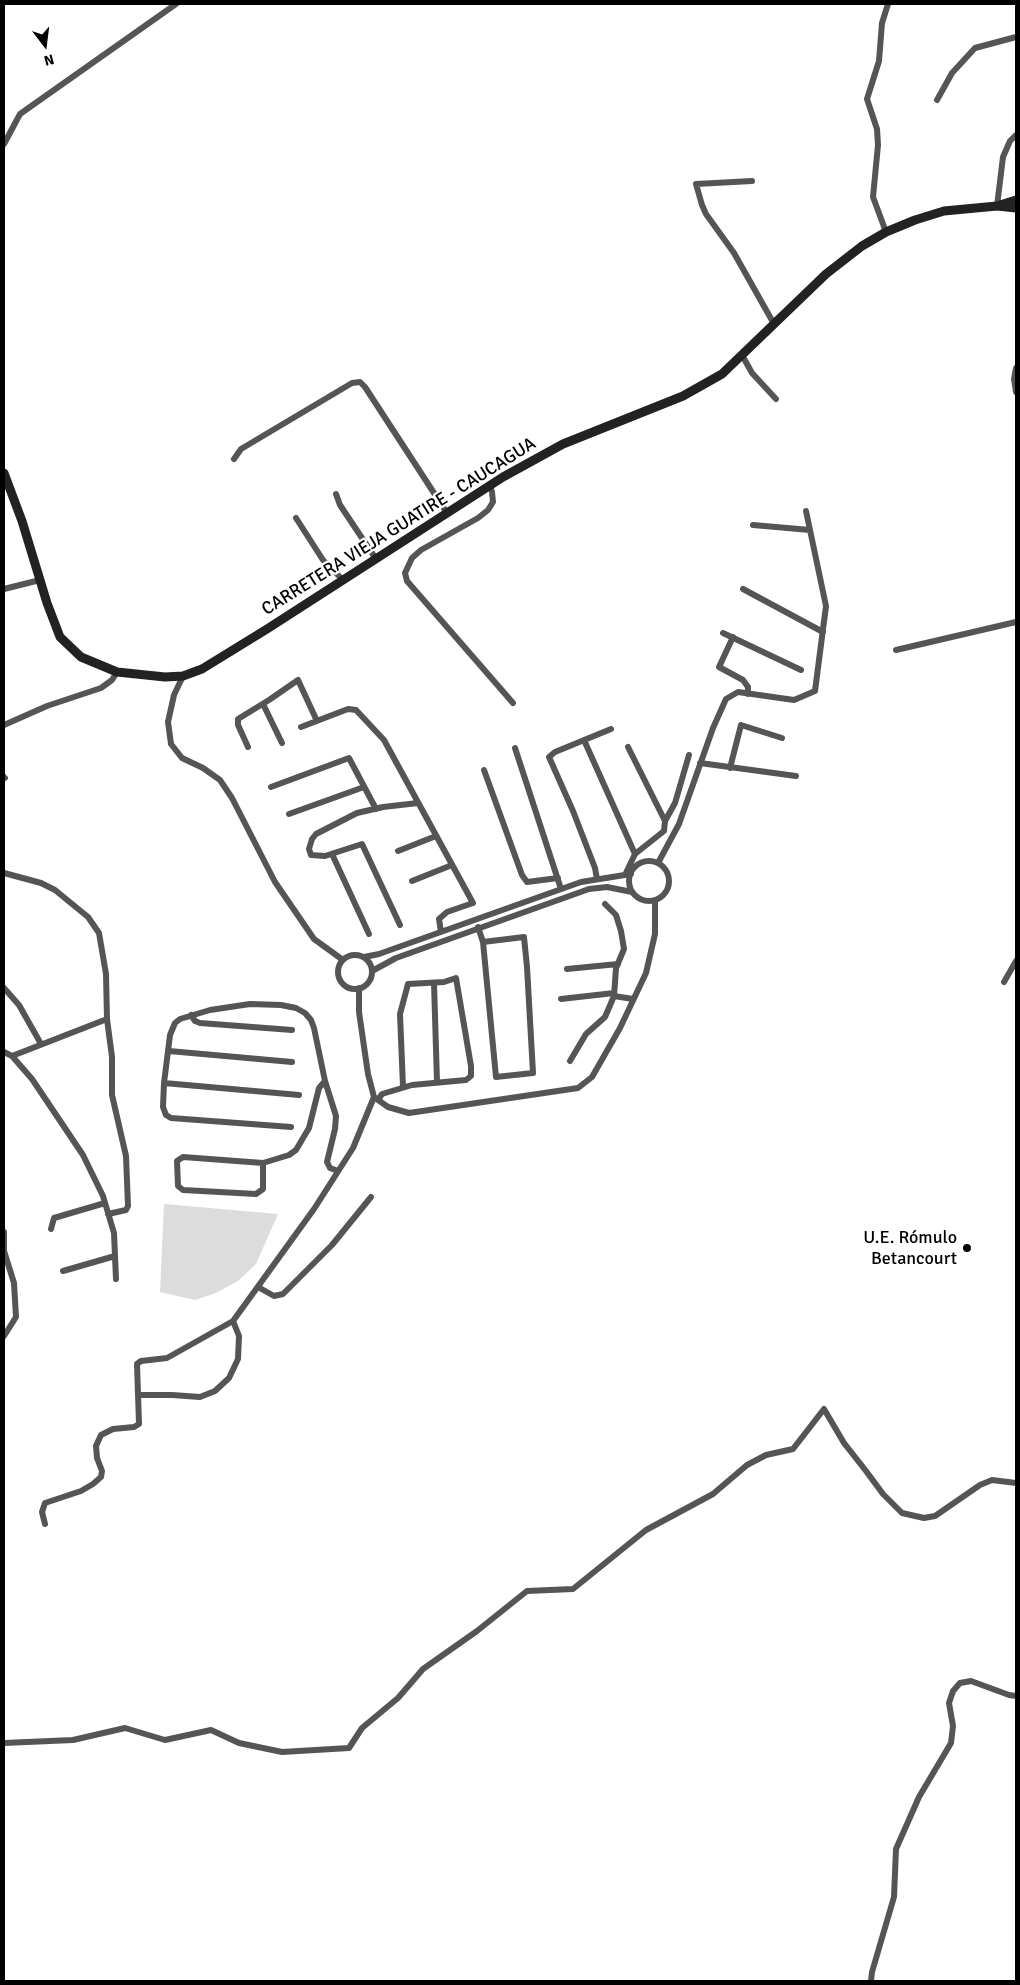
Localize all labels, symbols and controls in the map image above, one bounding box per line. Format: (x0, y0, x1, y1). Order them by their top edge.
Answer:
north arrow (20, 20, 70, 70)
text: N (42, 50, 56, 69)
street label: CARRETERA VIEJA GUATIRE - CAUCAGUA (258, 433, 540, 621)
place label: U.E. Rómulo Betancourt (863, 1227, 957, 1270)
marker: U.E. Rómulo Betancourt (961, 1242, 973, 1254)

